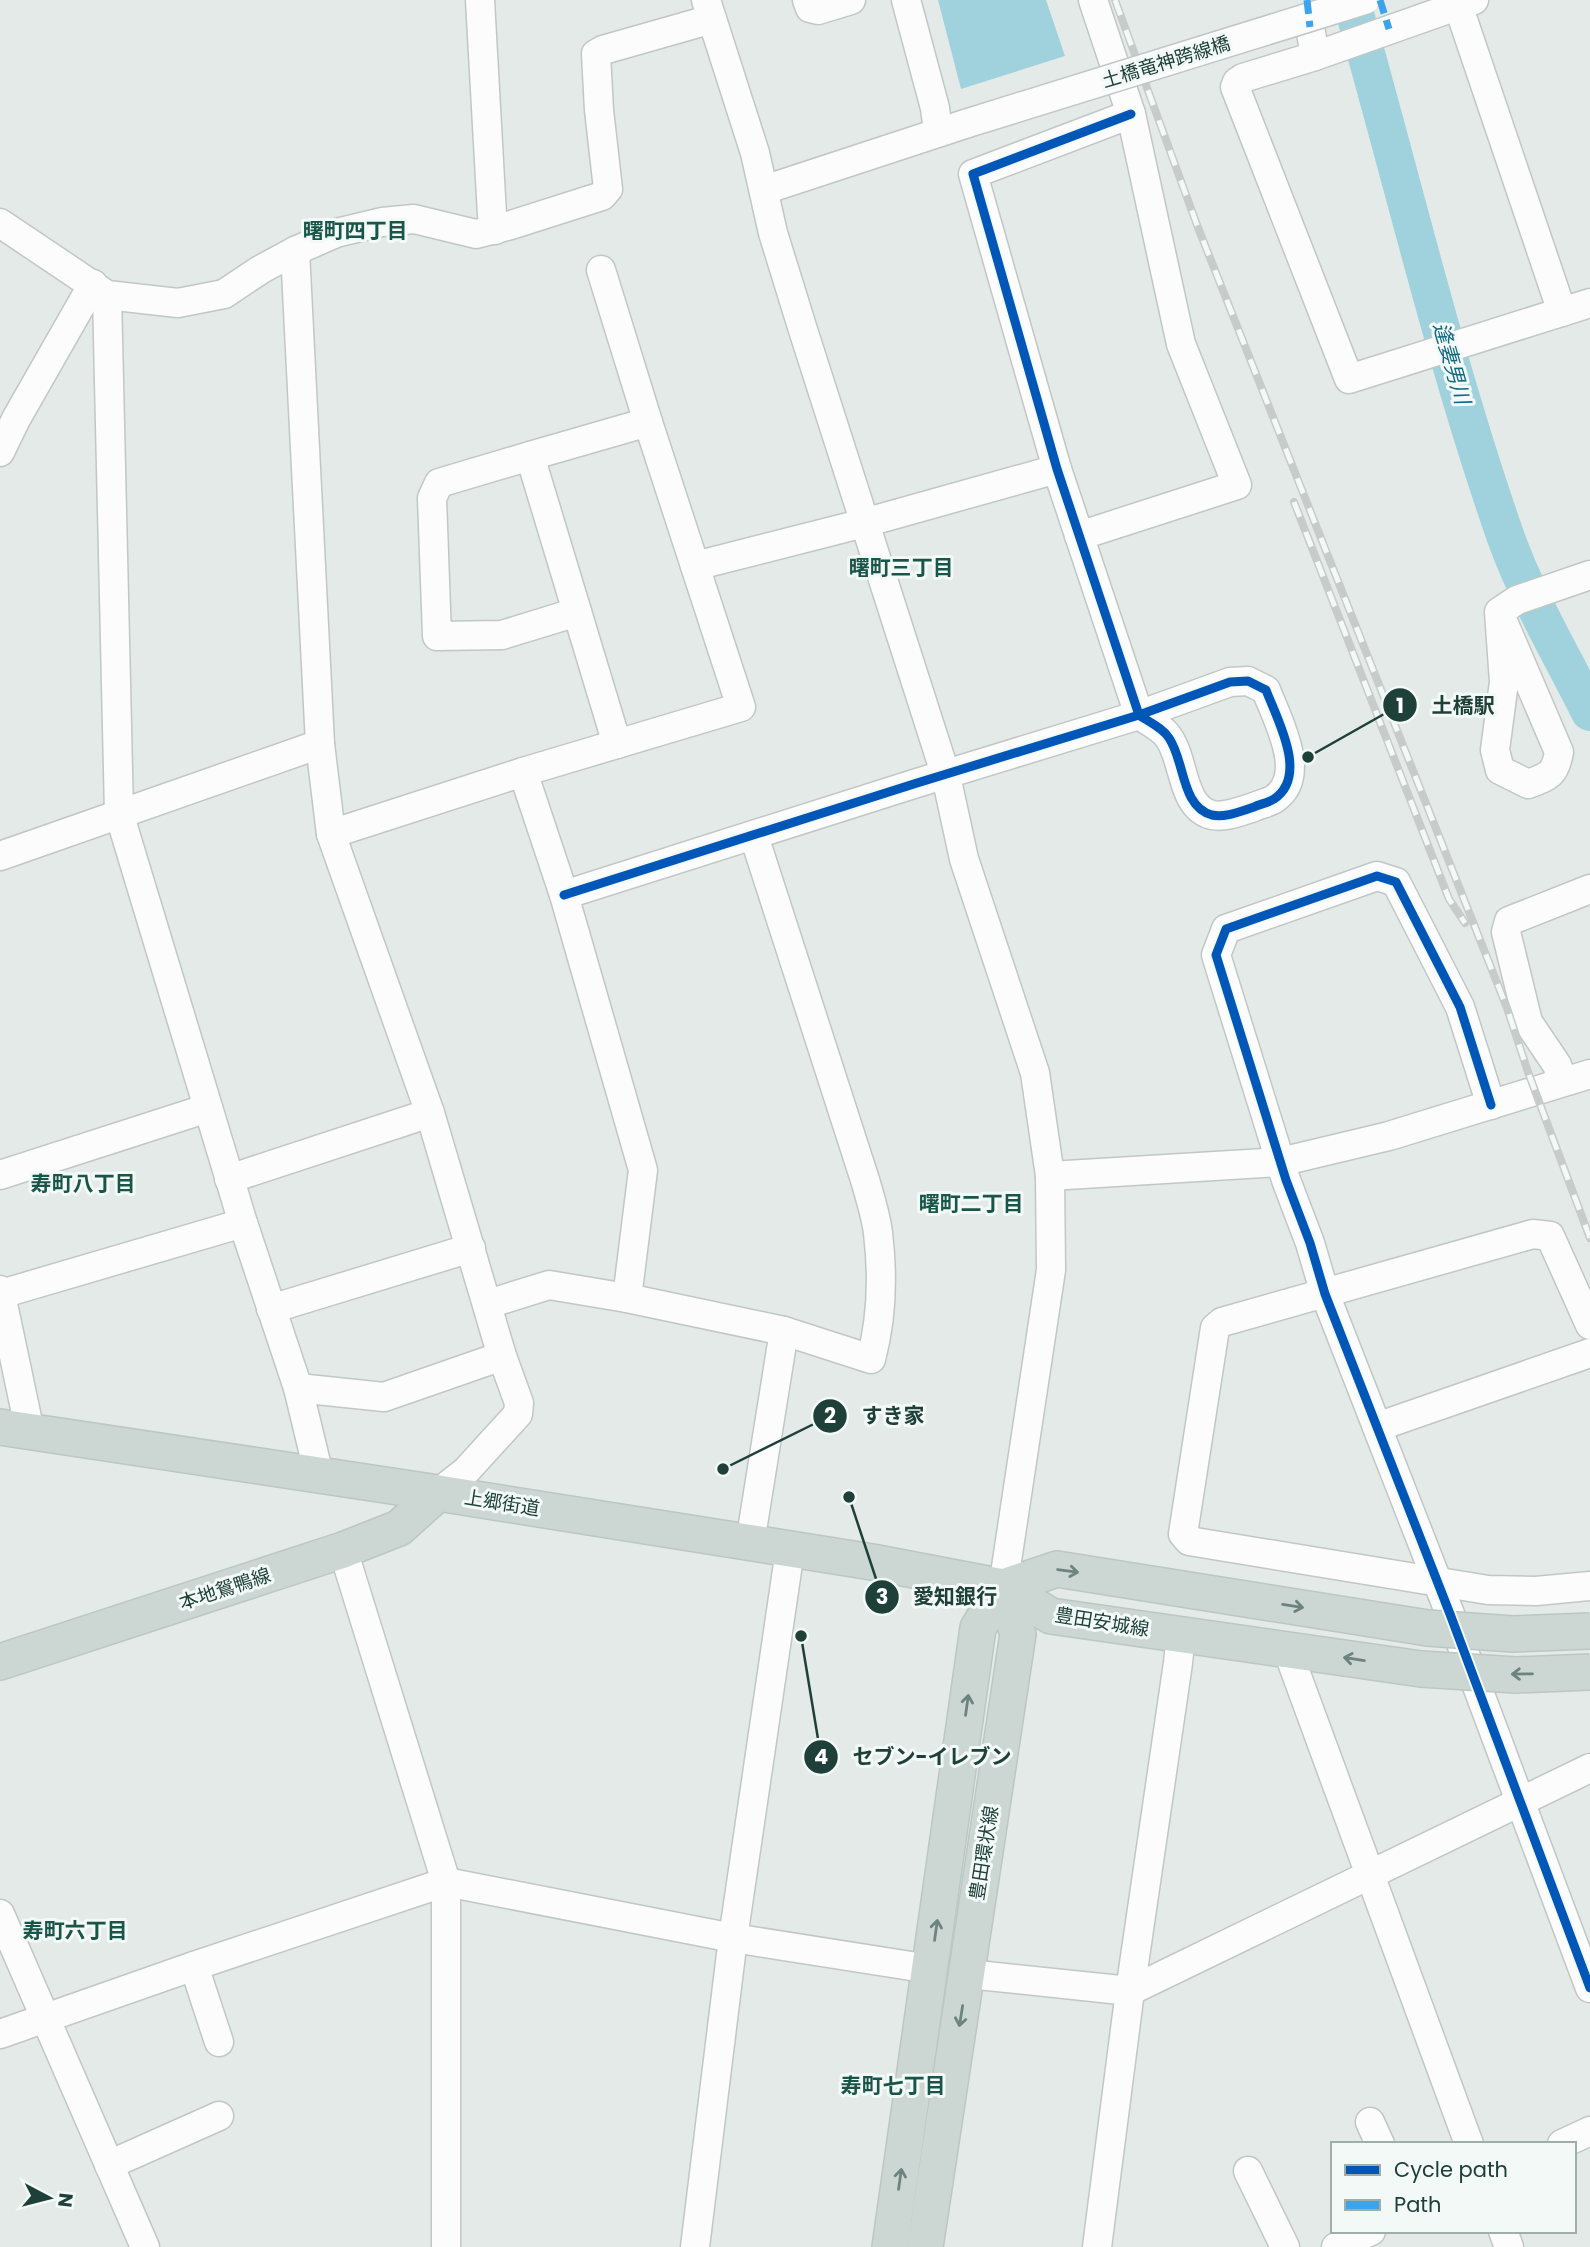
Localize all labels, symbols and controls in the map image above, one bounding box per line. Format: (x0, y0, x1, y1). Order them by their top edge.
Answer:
street label: 土橋竜神跨線橋 (1098, 30, 1234, 94)
district label: 曙町四丁目 (303, 216, 408, 245)
water label: 逢妻男川 (1426, 319, 1478, 409)
district label: 曙町三丁目 (849, 553, 954, 582)
callout: 土橋駅 (1382, 684, 1508, 726)
text: 1 (1396, 691, 1404, 720)
text: 土橋駅 (1432, 691, 1495, 720)
district label: 寿町八丁目 (31, 1169, 136, 1198)
district label: 曙町二丁目 (919, 1189, 1024, 1218)
callout: すき家 (812, 1395, 938, 1437)
text: 2 (824, 1401, 836, 1430)
text: すき家 (862, 1401, 925, 1430)
street label: 上郷街道 (462, 1484, 542, 1522)
street label: 本地鴛鴨線 (176, 1561, 274, 1617)
one-way arrow (1057, 1564, 1079, 1577)
callout: 愛知銀行 (864, 1576, 1011, 1618)
text: 3 (876, 1582, 888, 1611)
text: 愛知銀行 (913, 1582, 997, 1611)
one-way arrow (1281, 1600, 1304, 1613)
street label: 豊田安城線 (1053, 1601, 1151, 1643)
one-way arrow (1343, 1652, 1366, 1665)
one-way arrow (1511, 1667, 1534, 1681)
one-way arrow (961, 1694, 974, 1717)
callout: セブン-イレブン (803, 1736, 1025, 1778)
text: 4 (814, 1742, 828, 1771)
text: セブン-イレブン (852, 1742, 1012, 1771)
street label: 豊田環状線 (963, 1804, 1005, 1902)
district label: 寿町六丁目 (23, 1916, 128, 1945)
one-way arrow (930, 1919, 943, 1942)
one-way arrow (954, 2004, 967, 2027)
district label: 寿町七丁目 (841, 2071, 946, 2100)
legend (1331, 2142, 1576, 2233)
text: Cycle path (1394, 2155, 1508, 2184)
north arrow (14, 2163, 84, 2233)
one-way arrow (893, 2169, 906, 2191)
text: Path (1394, 2190, 1441, 2219)
text: N (51, 2191, 80, 2209)

